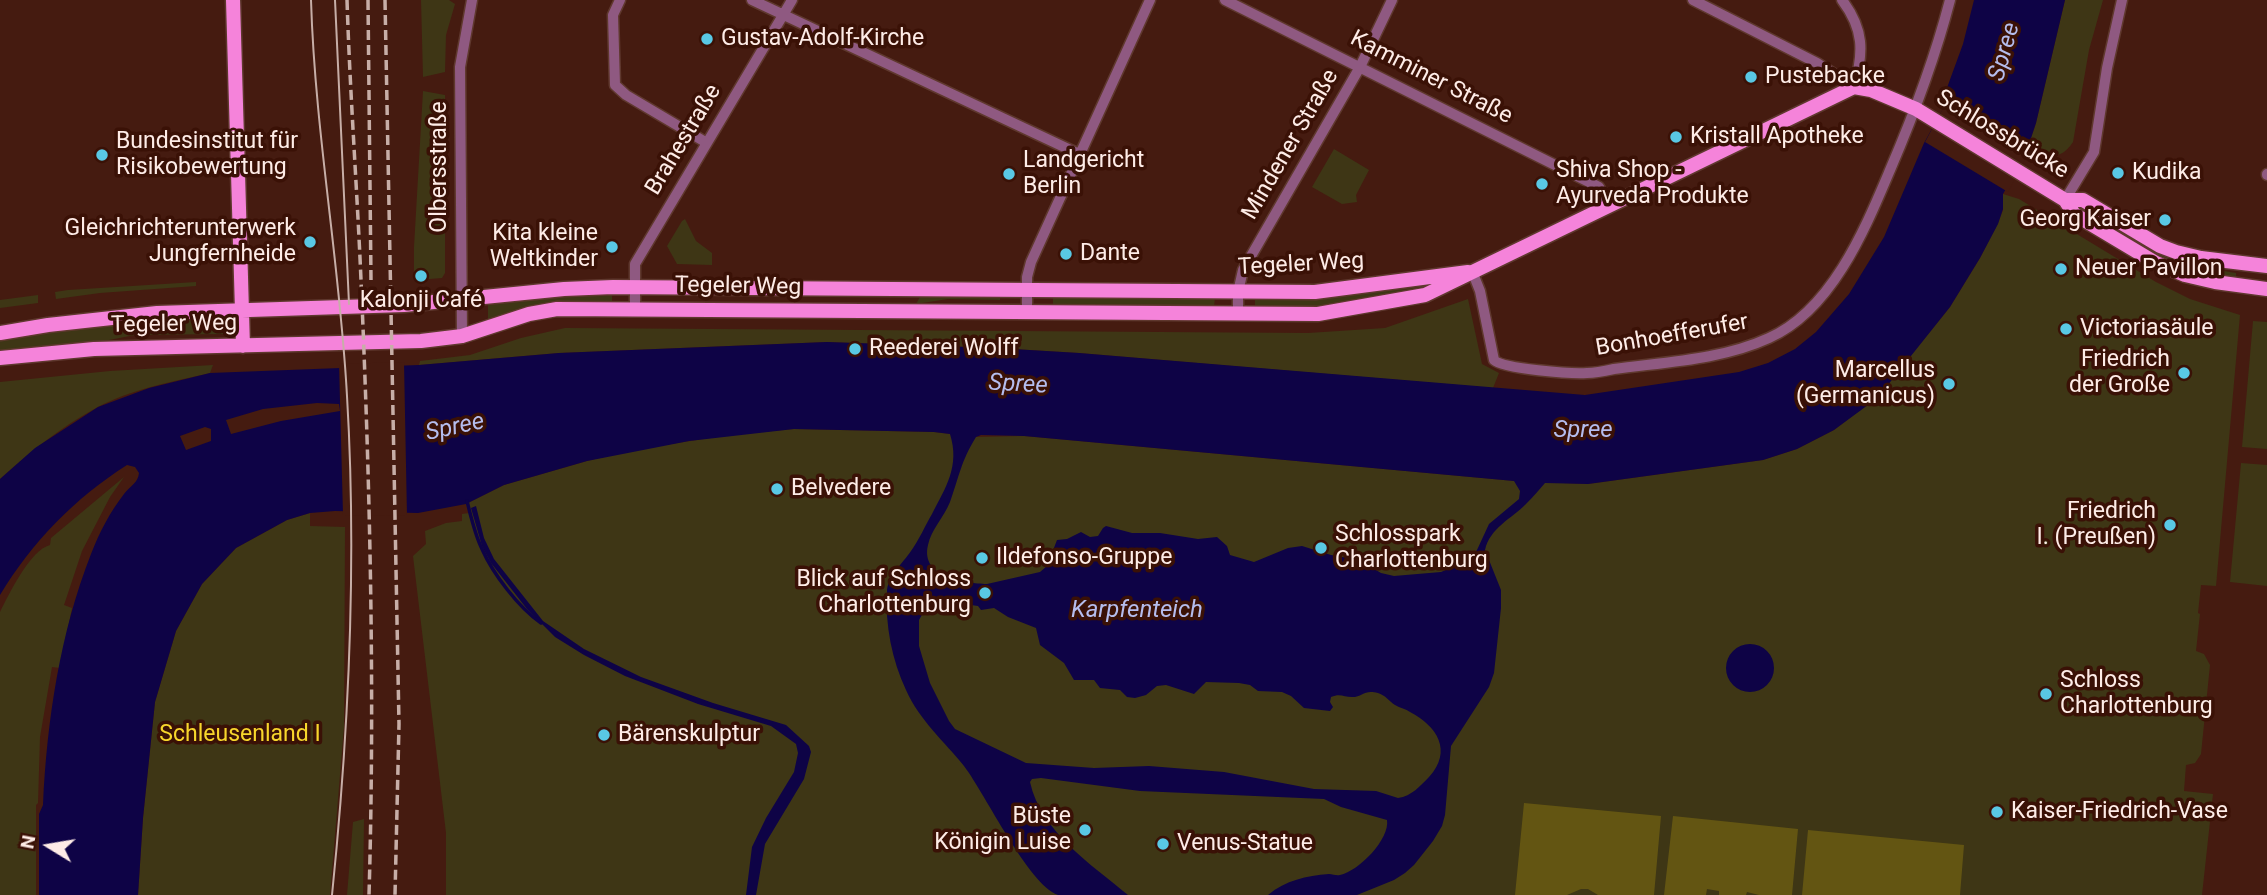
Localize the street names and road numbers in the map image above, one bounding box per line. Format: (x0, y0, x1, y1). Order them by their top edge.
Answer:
street label: Kamminer Straße (1345, 25, 1517, 131)
street label: Mindener Straße (1237, 65, 1345, 225)
street label: Brahestraße (640, 80, 728, 200)
street label: Schlossbrücke (1931, 85, 2073, 185)
street label: Olbersstraße (426, 101, 454, 233)
street label: Tegeler Weg (1237, 248, 1365, 282)
street label: Tegeler Weg (675, 272, 801, 302)
street label: Bonhoefferufer (1594, 309, 1750, 363)
street label: Tegeler Weg (111, 310, 237, 340)

